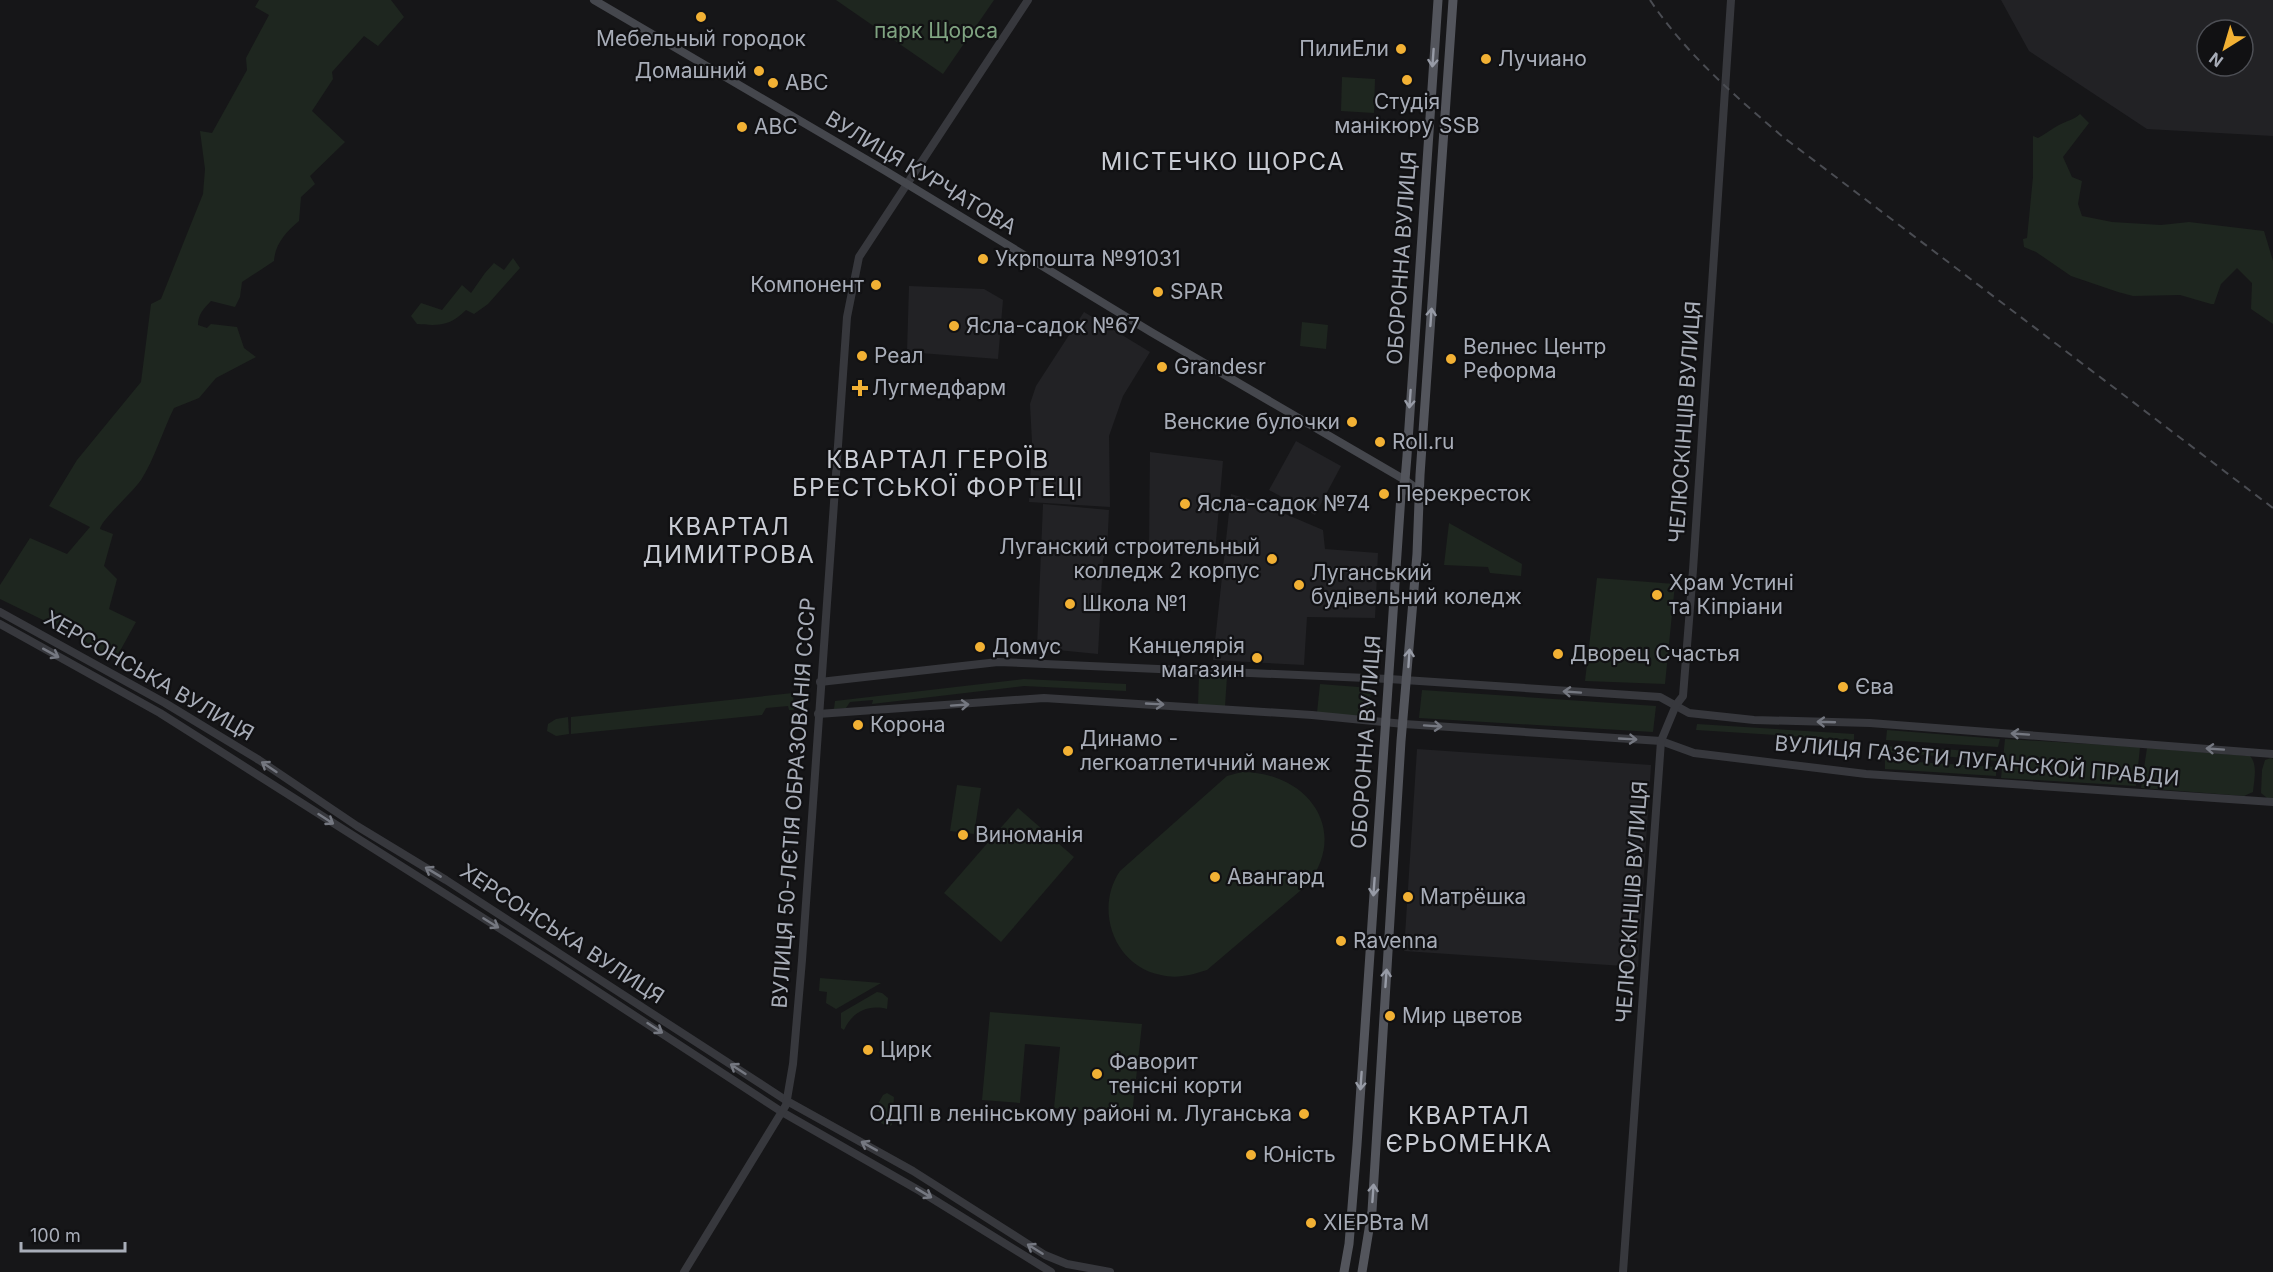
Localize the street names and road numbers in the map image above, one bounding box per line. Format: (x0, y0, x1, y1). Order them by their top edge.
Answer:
street label: ВУЛИЦЯ КУРЧАТОВА (821, 106, 1021, 240)
street label: ОБОРОННА ВУЛИЦЯ (1382, 150, 1421, 366)
street label: ЧЕЛЮСКІНЦІВ ВУЛИЦЯ (1664, 300, 1705, 544)
street label: ВУЛИЦЯ 50-ЛЄТІЯ ОБРАЗОВАНІЯ СССР (767, 597, 820, 1009)
street label: ХЕРСОНСЬКА ВУЛИЦЯ (40, 605, 259, 746)
street label: ОБОРОННА ВУЛИЦЯ (1346, 634, 1385, 850)
street label: ВУЛИЦЯ ГАЗЄТИ ЛУГАНСКОЙ ПРАВДИ (1774, 729, 2181, 791)
street label: ЧЕЛЮСКІНЦІВ ВУЛИЦЯ (1611, 780, 1652, 1024)
street label: ХЕРСОНСЬКА ВУЛИЦЯ (456, 858, 669, 1009)

